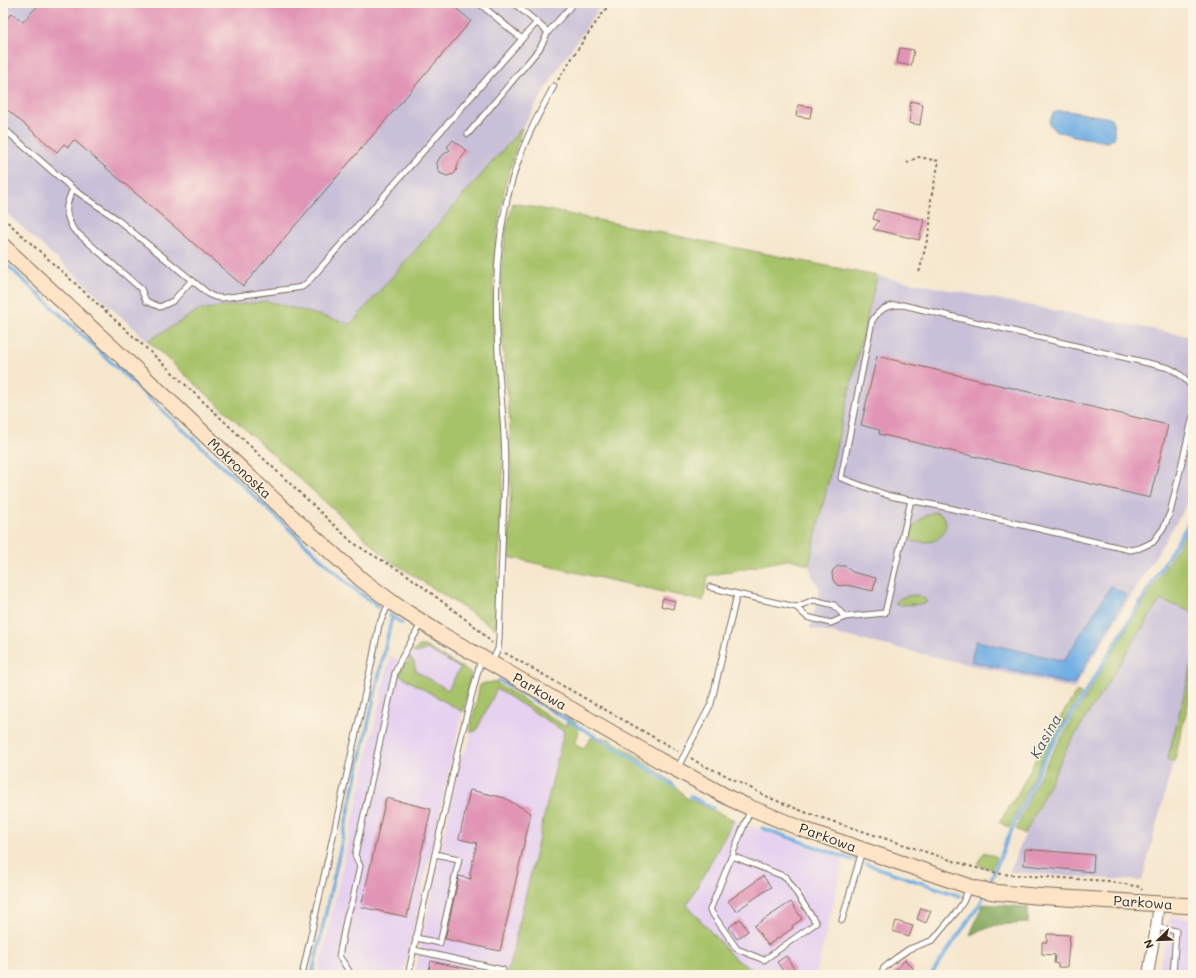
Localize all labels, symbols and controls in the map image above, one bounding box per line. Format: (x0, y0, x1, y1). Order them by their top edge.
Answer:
street label: Mokronoska (204, 433, 276, 503)
street label: Parkowa (509, 668, 571, 714)
water label: Kasina (1024, 710, 1066, 762)
street label: Parkowa (797, 818, 859, 856)
street label: Parkowa (1113, 890, 1173, 914)
north arrow (1138, 920, 1178, 960)
text: N (1140, 937, 1157, 951)

